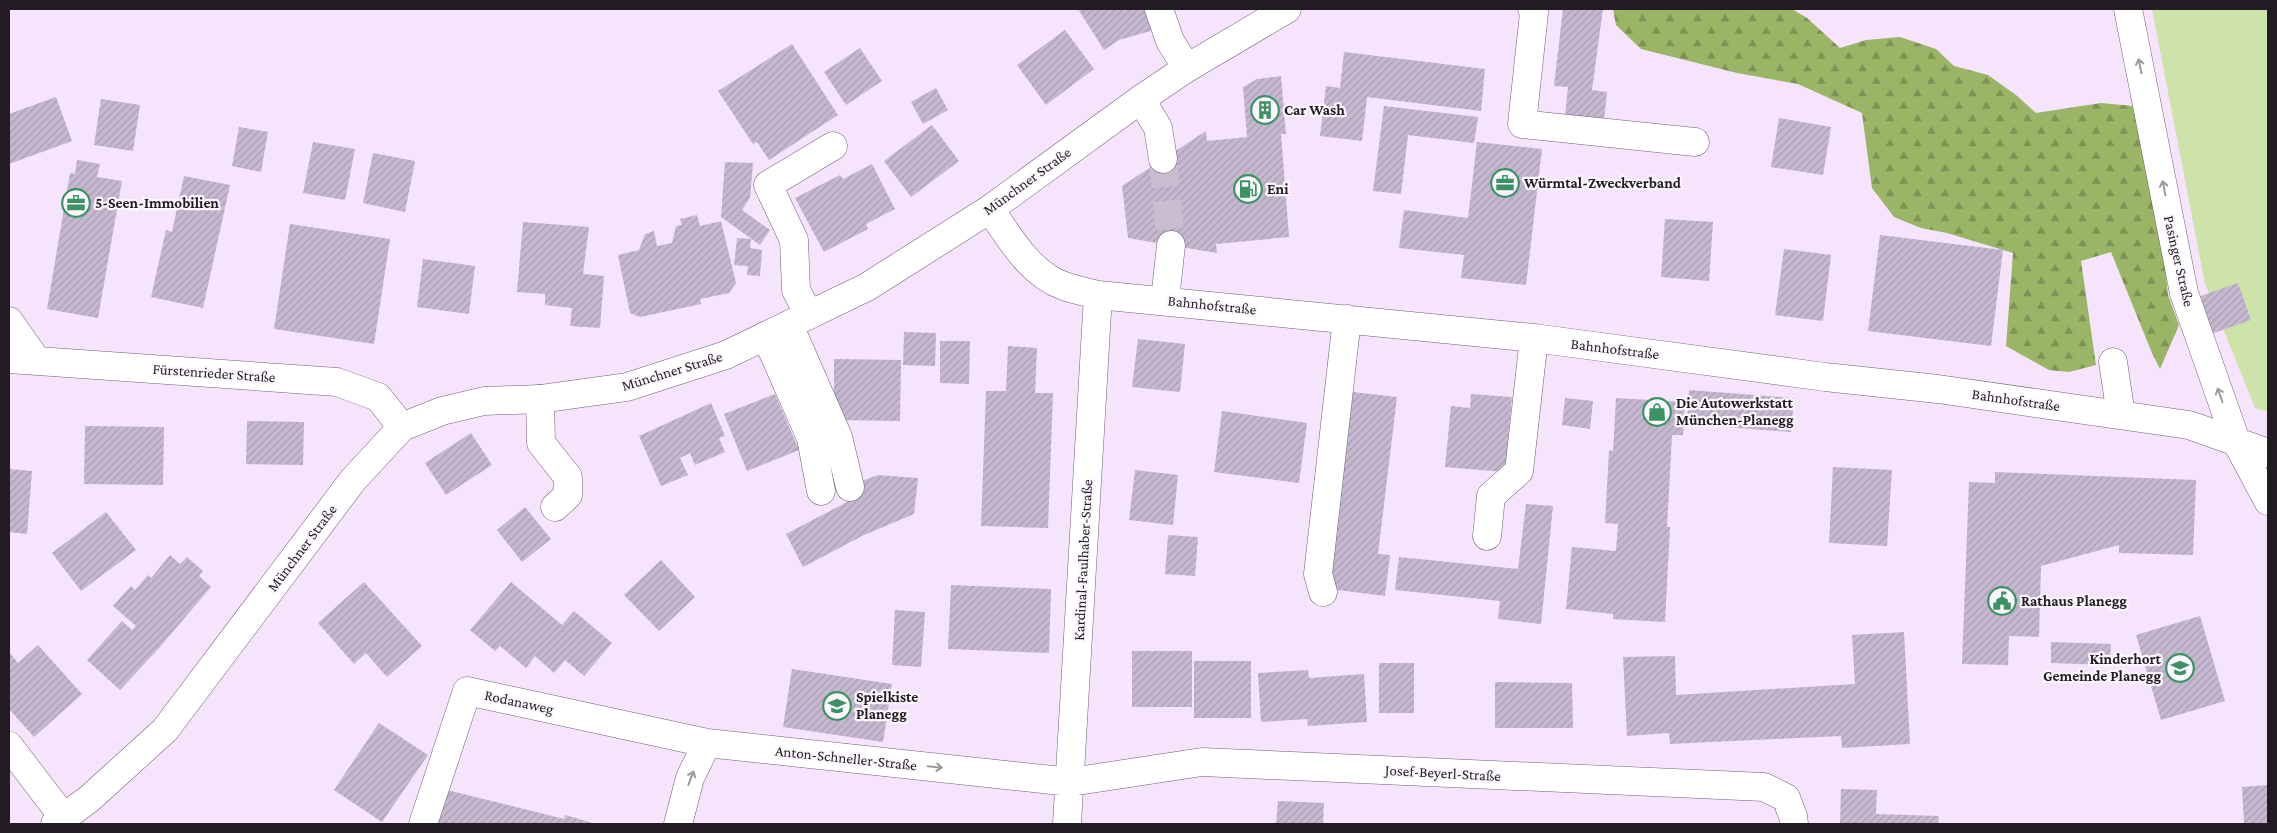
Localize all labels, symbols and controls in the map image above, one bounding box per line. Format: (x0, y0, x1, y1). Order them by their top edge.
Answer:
one-way arrow (2134, 58, 2144, 74)
building icon: Car Wash (1250, 95, 1280, 125)
place label: Car Wash (1284, 102, 1345, 118)
street label: Münchner Straße (980, 144, 1074, 218)
office icon: Würmtal-Zweckverband (1490, 168, 1520, 198)
fuel station icon: Eni (1233, 174, 1263, 204)
place label: Würmtal-Zweckverband (1523, 175, 1682, 191)
place label: Eni (1267, 181, 1289, 197)
one-way arrow (2158, 181, 2168, 197)
office icon: 5-Seen-Immobilien (61, 188, 91, 218)
place label: 5-Seen-Immobilien (95, 195, 219, 211)
street label: Pasinger Straße (2160, 214, 2197, 309)
street label: Bahnhofstraße (1167, 292, 1257, 318)
street label: Bahnhofstraße (1570, 336, 1660, 362)
street label: Münchner Straße (620, 348, 725, 394)
street label: Fürstenrieder Straße (152, 361, 276, 385)
street label: Bahnhofstraße (1971, 386, 2062, 414)
one-way arrow (2215, 388, 2224, 403)
place label: Die Autowerkstatt München-Planegg (1676, 395, 1794, 428)
shop icon: Die Autowerkstatt München-Planegg (1642, 397, 1672, 427)
street label: Kardinal-Faulhaber-Straße (1071, 479, 1095, 641)
street label: Münchner Straße (264, 501, 340, 594)
public building icon: Rathaus Planegg (1987, 586, 2017, 616)
place label: Rathaus Planegg (2021, 593, 2127, 609)
place label: Kinderhort Gemeinde Planegg (2043, 651, 2162, 684)
school or university icon: Kinderhort Gemeinde Planegg (2165, 653, 2195, 683)
street label: Rodanaweg (483, 687, 555, 718)
place label: Spielkiste Planegg (856, 689, 918, 722)
school or university icon: Spielkiste Planegg (822, 691, 852, 721)
street label: Anton-Schneller-Straße (774, 743, 918, 773)
one-way arrow (927, 762, 943, 772)
street label: Josef-Beyerl-Straße (1383, 762, 1502, 785)
one-way arrow (688, 770, 697, 785)

